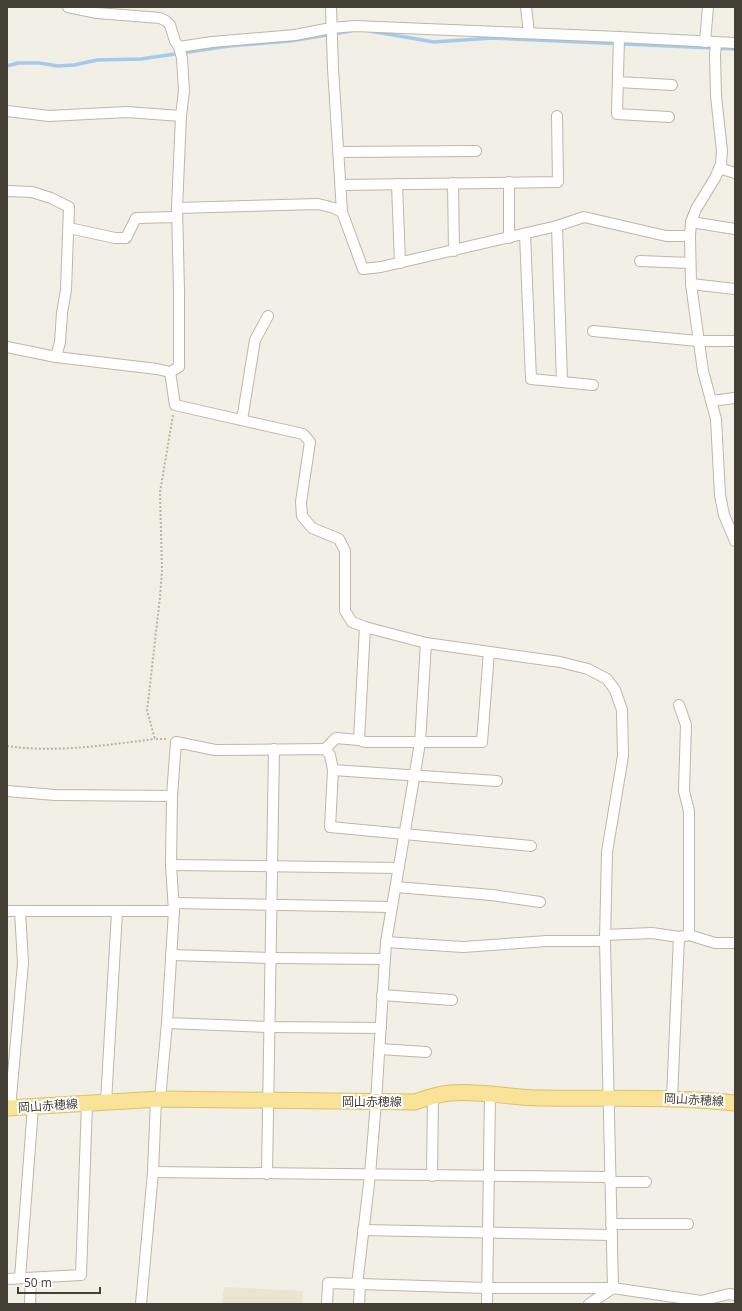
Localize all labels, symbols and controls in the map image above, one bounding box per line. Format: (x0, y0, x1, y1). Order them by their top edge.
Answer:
street label: 岡山赤穂線 (664, 1089, 724, 1110)
street label: 岡山赤穂線 (342, 1093, 402, 1110)
street label: 岡山赤穂線 (17, 1095, 78, 1116)
scale bar (18, 1269, 100, 1295)
text: 50 m (24, 1274, 52, 1291)

